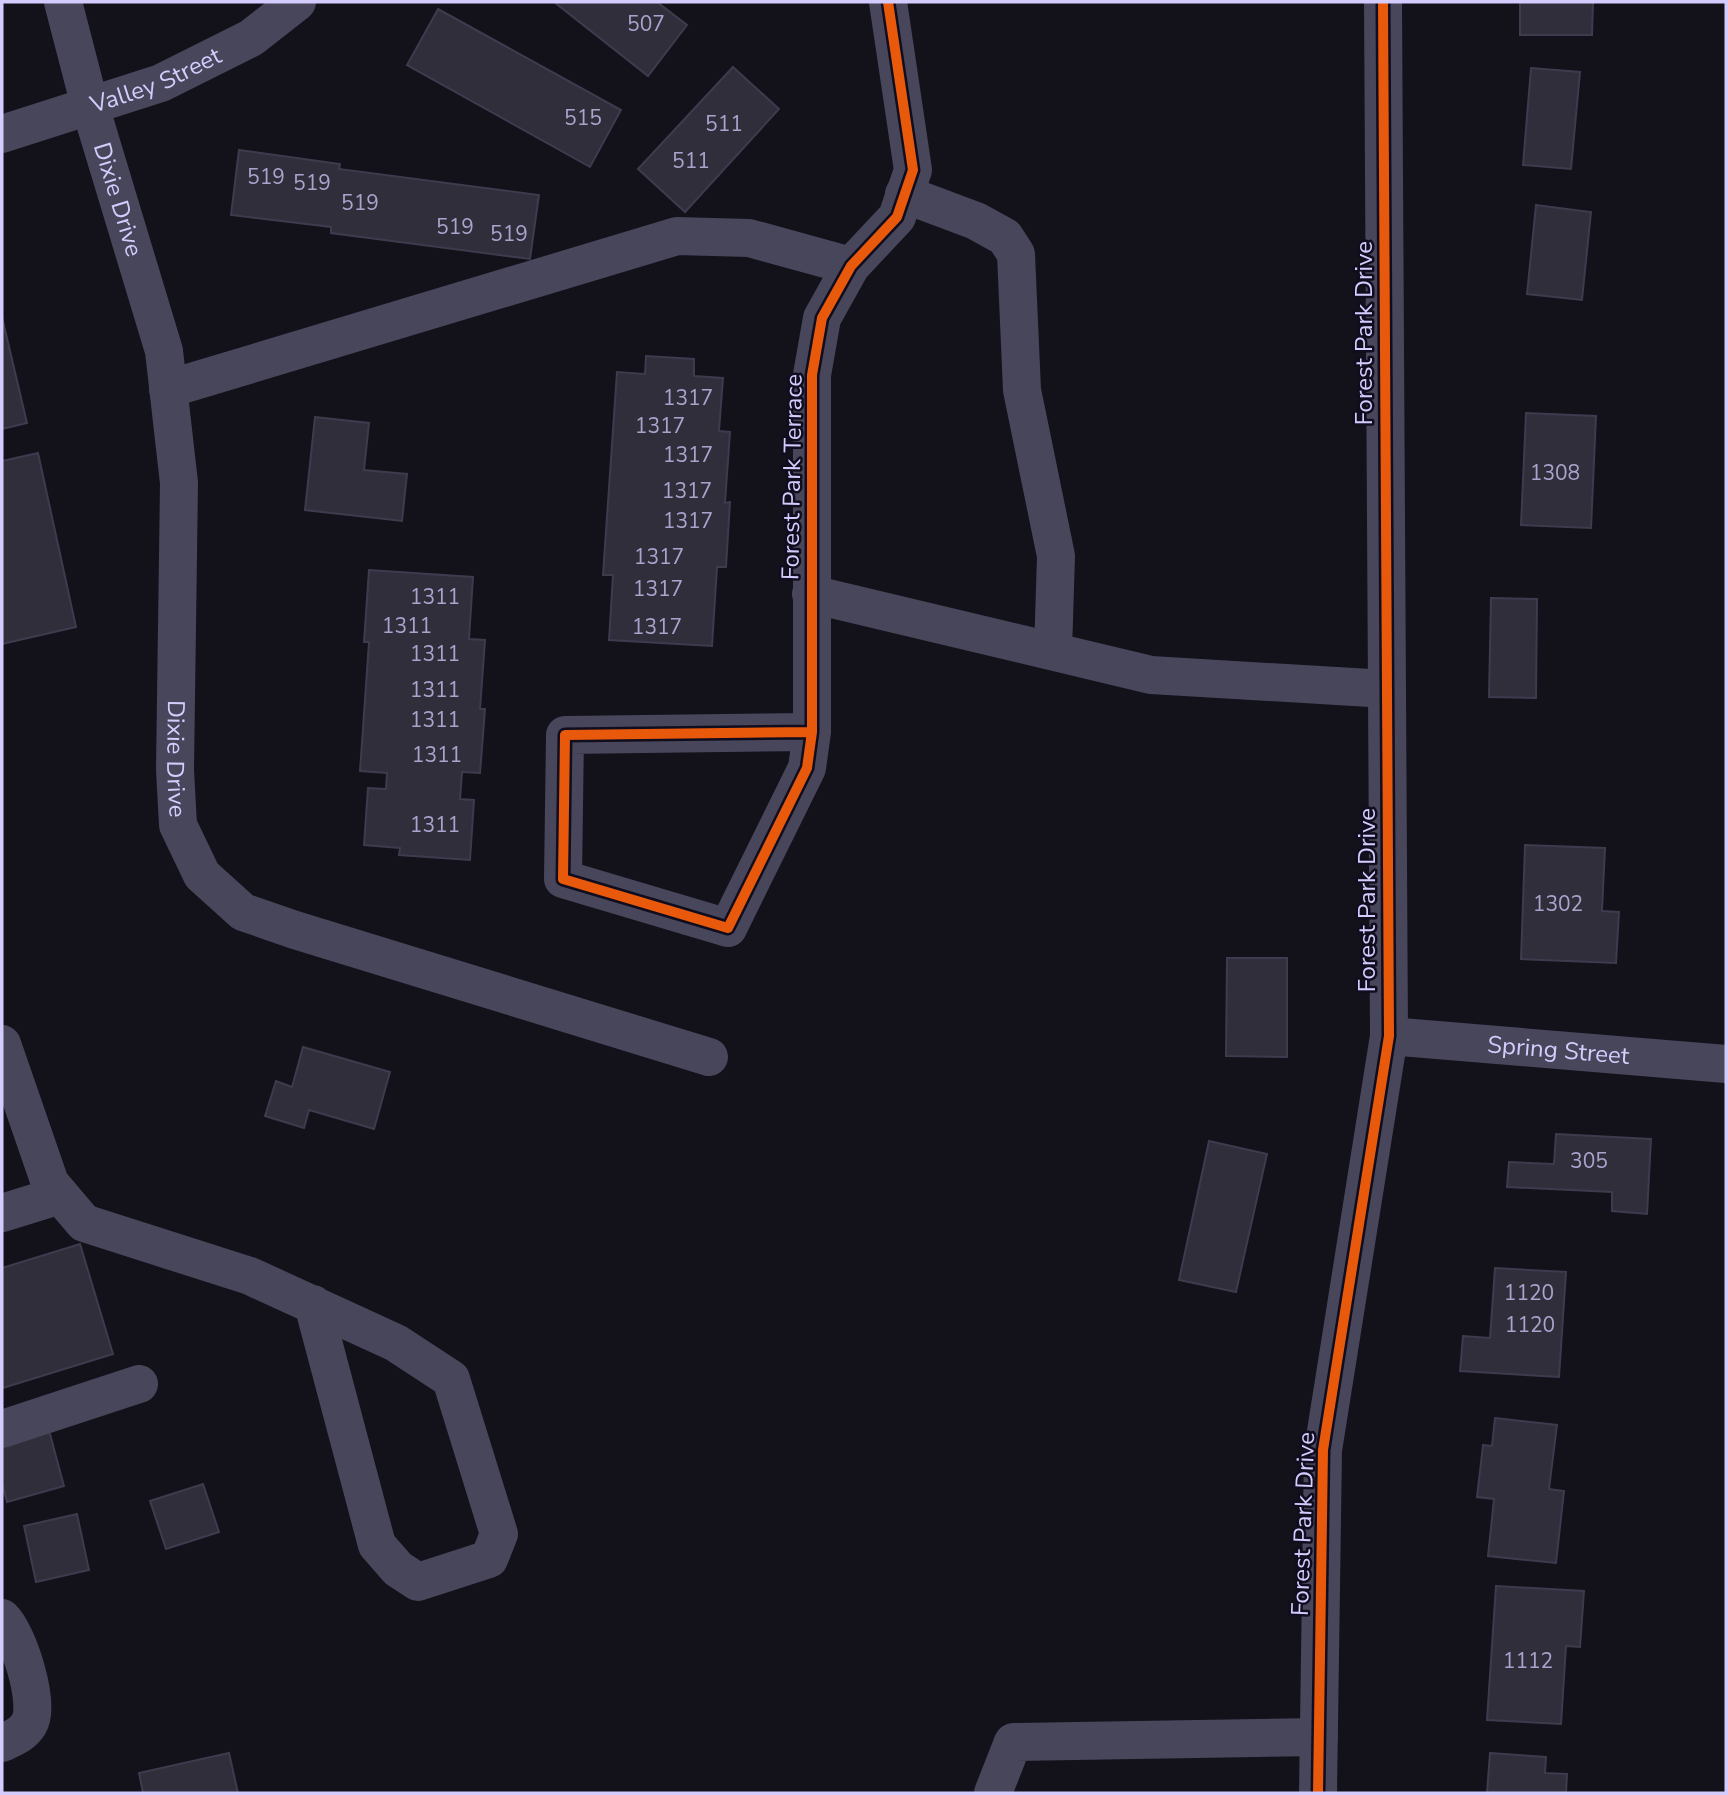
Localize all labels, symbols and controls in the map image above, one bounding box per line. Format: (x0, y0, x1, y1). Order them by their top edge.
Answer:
house number: 507 (627, 10, 665, 38)
street label: Valley Street (85, 39, 227, 121)
house number: 515 (564, 104, 602, 132)
house number: 511 (705, 110, 743, 138)
street label: Dixie Drive (86, 139, 151, 260)
house number: 511 (672, 147, 710, 175)
house number: 519 (247, 163, 285, 191)
house number: 519 (293, 169, 331, 197)
house number: 519 (341, 189, 379, 217)
house number: 519 (436, 213, 474, 241)
house number: 519 (490, 220, 528, 248)
street label: Forest Park Drive (1348, 241, 1380, 425)
street label: Forest Park Terrace (774, 374, 810, 580)
house number: 1317 (663, 384, 713, 412)
house number: 1317 (635, 412, 685, 440)
house number: 1317 (663, 441, 713, 469)
house number: 1308 (1530, 459, 1580, 487)
house number: 1317 (662, 477, 712, 505)
house number: 1317 (663, 507, 713, 535)
house number: 1317 (634, 543, 684, 571)
house number: 1317 (633, 575, 683, 603)
house number: 1311 (410, 583, 460, 611)
house number: 1311 (382, 612, 432, 640)
house number: 1317 (632, 613, 682, 641)
house number: 1311 (410, 640, 460, 668)
house number: 1311 (410, 676, 460, 704)
street label: Dixie Drive (159, 700, 194, 818)
house number: 1311 (410, 706, 460, 734)
house number: 1311 (412, 741, 462, 769)
street label: Forest Park Drive (1351, 808, 1383, 992)
house number: 1311 (410, 811, 460, 839)
house number: 1302 (1533, 890, 1583, 918)
street label: Spring Street (1486, 1028, 1631, 1072)
house number: 305 (1570, 1147, 1608, 1175)
house number: 1120 (1504, 1279, 1554, 1307)
house number: 1120 (1505, 1311, 1555, 1339)
street label: Forest Park Drive (1284, 1431, 1322, 1617)
house number: 1112 (1503, 1647, 1553, 1675)

